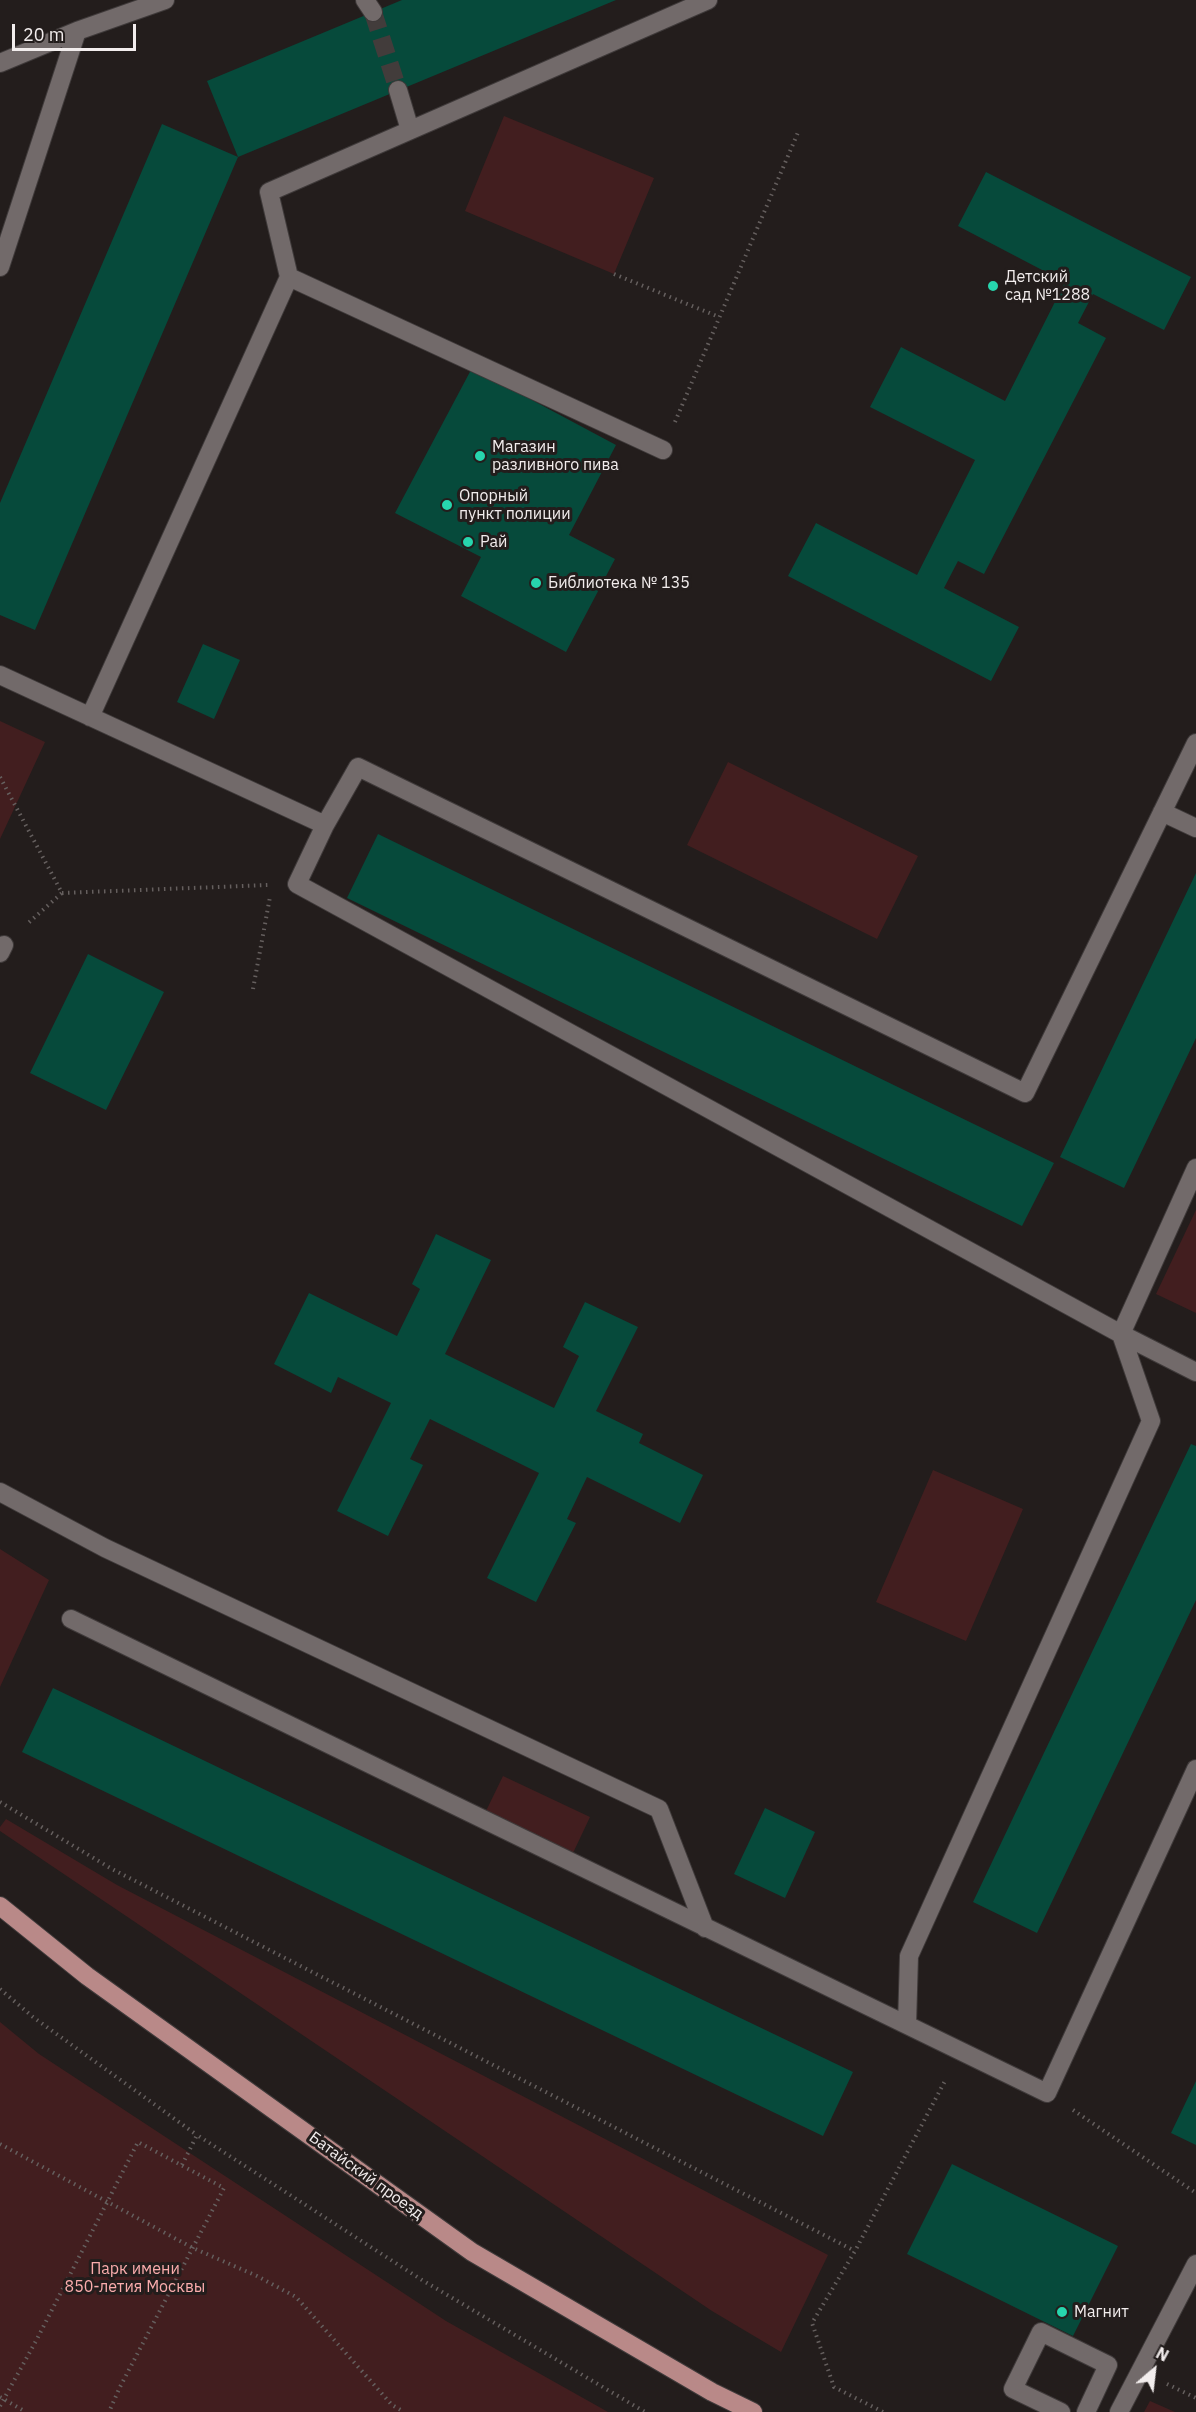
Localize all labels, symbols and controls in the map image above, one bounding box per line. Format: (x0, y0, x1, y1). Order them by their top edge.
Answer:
scale bar (15, 12, 140, 50)
text: 20 m (23, 23, 65, 46)
place label: Детский сад №1288 (1005, 267, 1090, 305)
marker: Детский сад №1288 (986, 279, 1000, 293)
place label: Магазин разливного пива (492, 437, 619, 475)
marker: Магазин разливного пива (473, 449, 487, 463)
place label: Опорный пункт полиции (459, 486, 571, 524)
marker: Опорный пункт полиции (440, 498, 454, 512)
place label: Рай (480, 532, 507, 552)
marker: Рай (461, 535, 475, 549)
place label: Библиотека № 135 (548, 573, 690, 593)
marker: Библиотека № 135 (529, 576, 543, 590)
street label: Батайский проезд (305, 2128, 427, 2224)
park label: Парк имени 850-летия Москвы (65, 2259, 205, 2297)
place label: Магнит (1074, 2302, 1129, 2322)
marker: Магнит (1055, 2305, 1069, 2319)
north arrow (1124, 2340, 1184, 2400)
text: N (1153, 2343, 1172, 2366)

